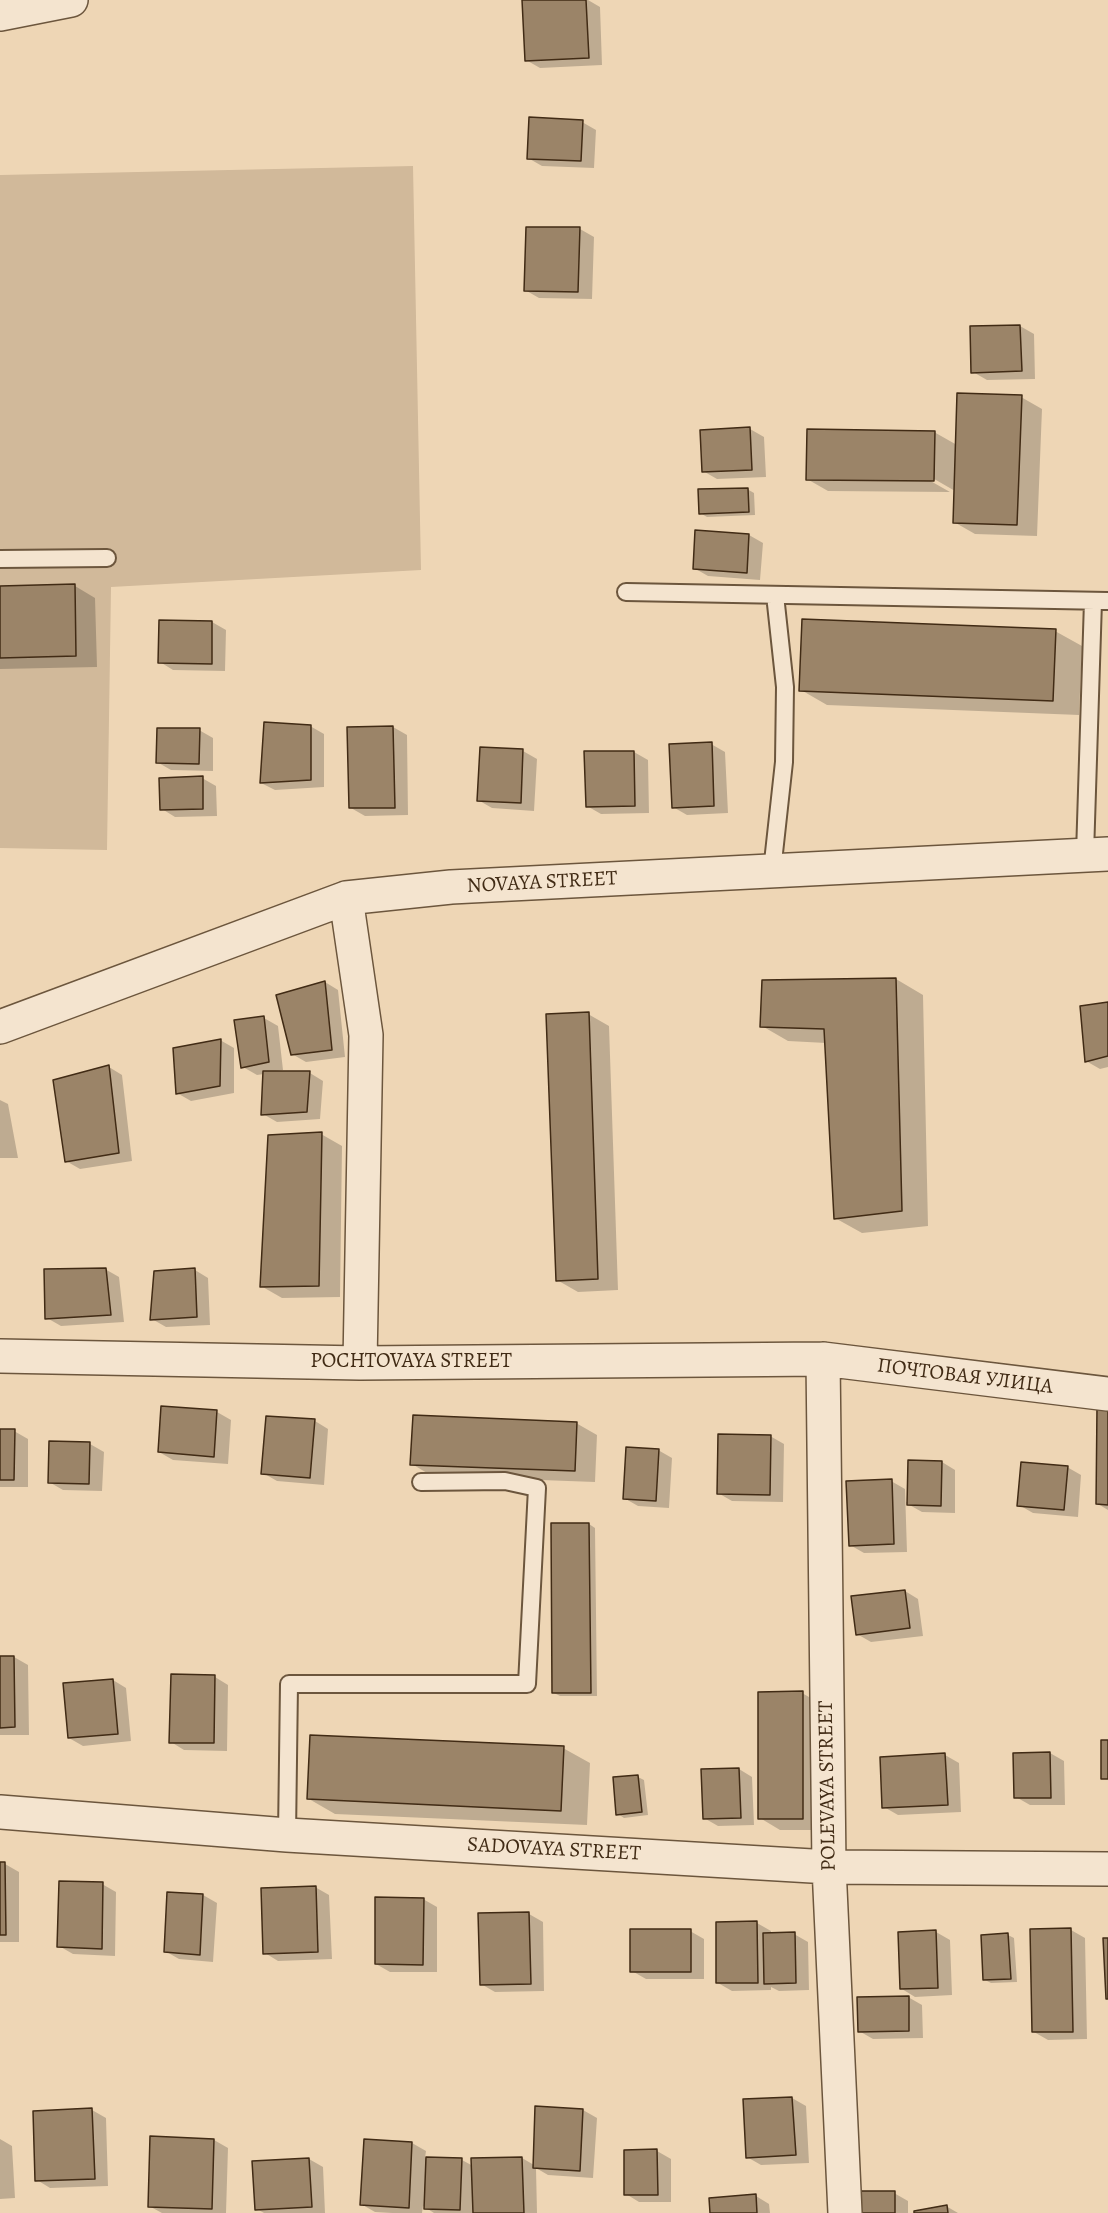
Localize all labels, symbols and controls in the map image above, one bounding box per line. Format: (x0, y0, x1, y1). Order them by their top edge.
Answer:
street label: NOVAYA STREET (466, 866, 618, 900)
street label: POCHTOVAYA STREET (310, 1349, 512, 1375)
street label: ПОЧТОВАЯ УЛИЦА (876, 1354, 1054, 1400)
street label: POLEVAYA STREET (814, 1700, 842, 1872)
street label: SADOVAYA STREET (466, 1833, 642, 1867)

